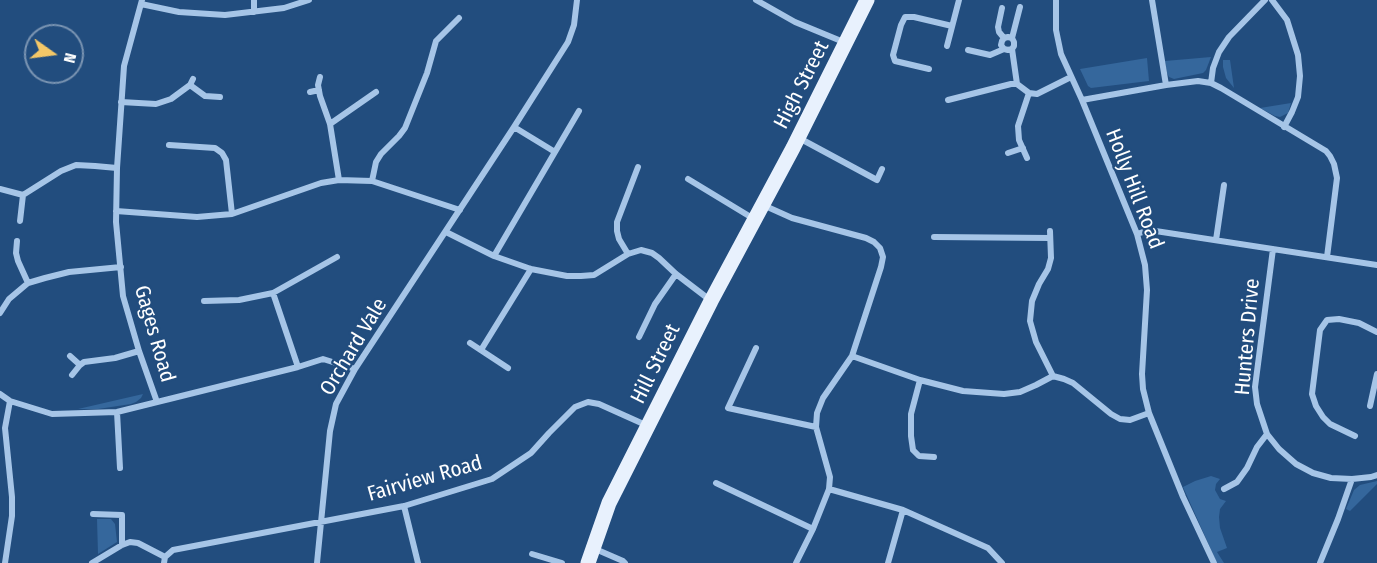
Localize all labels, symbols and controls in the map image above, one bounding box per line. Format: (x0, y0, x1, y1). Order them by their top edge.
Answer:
north arrow (24, 24, 84, 84)
street label: High Street (769, 37, 835, 133)
text: N (60, 51, 80, 65)
street label: Holly Hill Road (1100, 125, 1168, 253)
street label: Hunters Drive (1230, 278, 1266, 396)
street label: Gages Road (128, 283, 180, 385)
street label: Orchard Vale (315, 294, 393, 400)
street label: Hill Street (626, 320, 686, 408)
street label: Fairview Road (365, 451, 485, 507)

